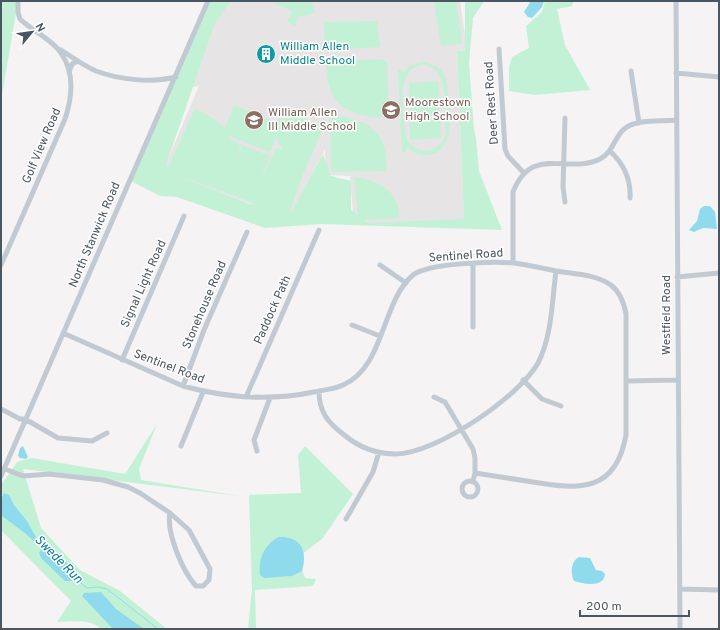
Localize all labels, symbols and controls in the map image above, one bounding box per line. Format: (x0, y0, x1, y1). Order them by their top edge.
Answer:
north arrow (12, 12, 52, 52)
text: N (32, 21, 48, 34)
place label: William Allen Middle School (280, 39, 355, 69)
building icon: William Allen Middle School (255, 43, 277, 65)
street label: Deer Rest Road (481, 61, 503, 145)
place label: Moorestown High School (405, 95, 471, 125)
school or university icon: Moorestown High School (380, 99, 402, 121)
place label: William Allen III Middle School (268, 105, 356, 135)
street label: Golf View Road (19, 106, 65, 186)
school or university icon: William Allen III Middle School (243, 109, 265, 131)
street label: North Stanwick Road (66, 180, 124, 290)
street label: Signal Light Road (117, 238, 171, 330)
street label: Sentinel Road (428, 245, 504, 267)
street label: Stonehouse Road (179, 258, 231, 352)
street label: Paddock Path (251, 273, 295, 347)
street label: Westfield Road (659, 275, 675, 355)
street label: Sentinel Road (131, 346, 207, 388)
water label: Swede Run (30, 532, 86, 588)
scale bar (580, 592, 689, 618)
text: 200 m (586, 599, 622, 615)

